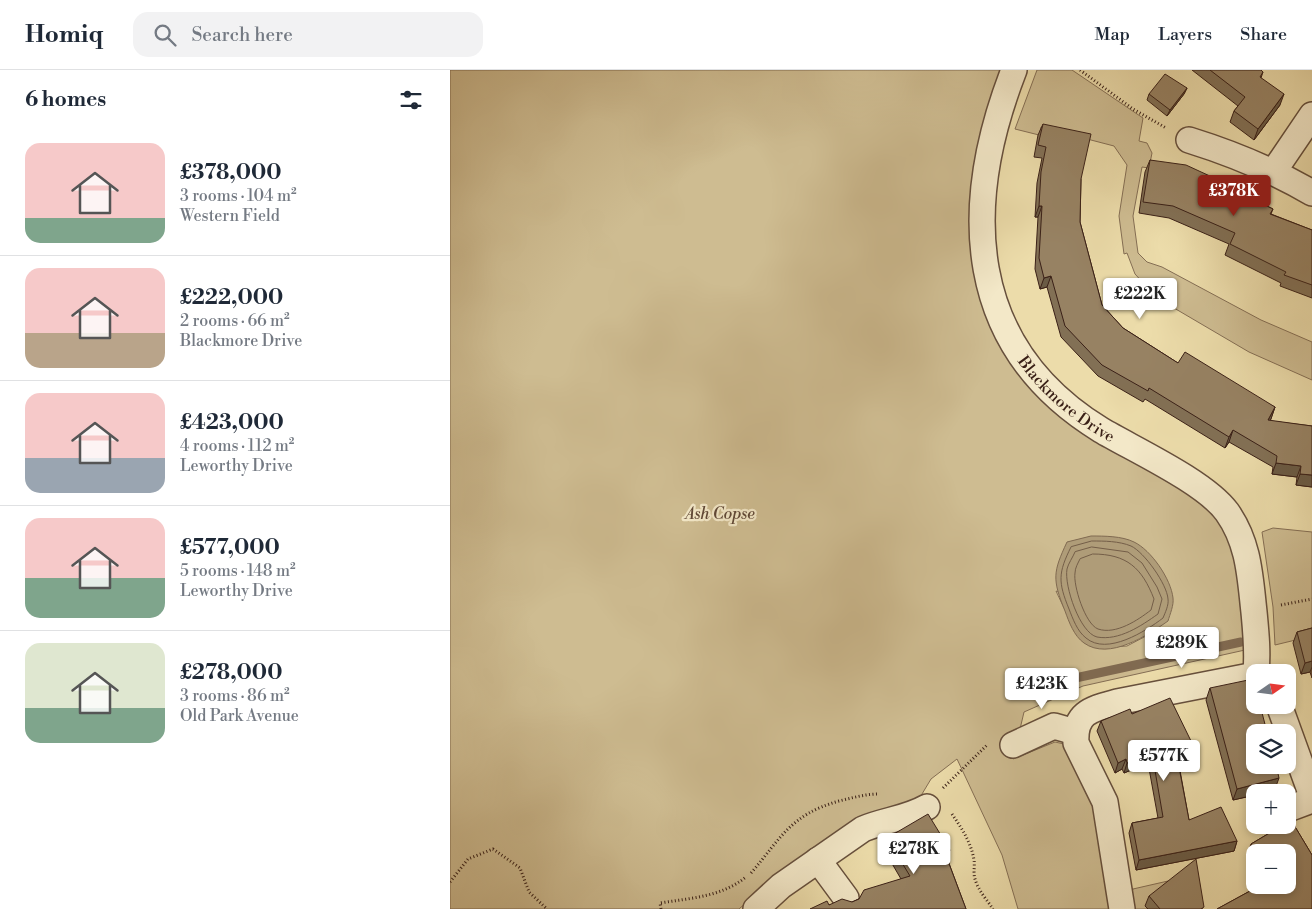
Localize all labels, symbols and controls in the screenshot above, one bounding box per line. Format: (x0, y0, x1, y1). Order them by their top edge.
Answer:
search box (133, 12, 483, 57)
text: Homiq (25, 20, 103, 50)
icon: search (151, 21, 179, 49)
text: Search here (191, 23, 293, 47)
text: Map (1095, 23, 1130, 46)
text: Layers (1158, 23, 1212, 46)
text: Share (1240, 23, 1287, 46)
icon: filters (397, 86, 425, 114)
text: 6 homes (25, 87, 106, 113)
text: £378,000 (180, 160, 282, 186)
icon: home (65, 163, 125, 223)
pin: £378K (1199, 174, 1269, 217)
text: £378K (1209, 181, 1259, 201)
text: 3 rooms · 104 m² (180, 186, 297, 206)
text: Western Field (180, 206, 280, 226)
pin: £222K (1105, 278, 1175, 320)
text: £222K (1114, 284, 1166, 304)
text: £222,000 (180, 285, 283, 311)
icon: home (65, 288, 125, 348)
text: 2 rooms · 66 m² (180, 311, 290, 331)
text: Blackmore Drive (180, 331, 302, 351)
street label: Blackmore Drive (1013, 351, 1118, 447)
text: £423,000 (180, 410, 284, 436)
icon: home (65, 413, 125, 473)
text: 4 rooms · 112 m² (180, 436, 294, 456)
text: Leworthy Drive (180, 456, 293, 476)
park label: Ash Copse (683, 504, 755, 524)
text: £577,000 (180, 535, 280, 561)
icon: home (65, 538, 125, 598)
text: 5 rooms · 148 m² (180, 561, 296, 581)
text: Leworthy Drive (180, 581, 293, 601)
pin: £289K (1147, 626, 1217, 669)
text: £289K (1156, 633, 1208, 653)
text: £278,000 (180, 660, 282, 686)
icon: home (65, 663, 125, 723)
north arrow (1246, 664, 1296, 714)
map controls (1246, 664, 1296, 894)
pin: £423K (1007, 668, 1077, 710)
text: £423K (1016, 674, 1068, 694)
text: 3 rooms · 86 m² (180, 686, 290, 706)
text: Old Park Avenue (180, 706, 299, 726)
button: layers (1246, 724, 1296, 774)
pin: £577K (1129, 740, 1199, 782)
text: £577K (1139, 746, 1189, 766)
button: + (1246, 784, 1296, 834)
pin: £278K (879, 832, 949, 875)
text: £278K (888, 839, 940, 859)
button: − (1246, 844, 1296, 894)

